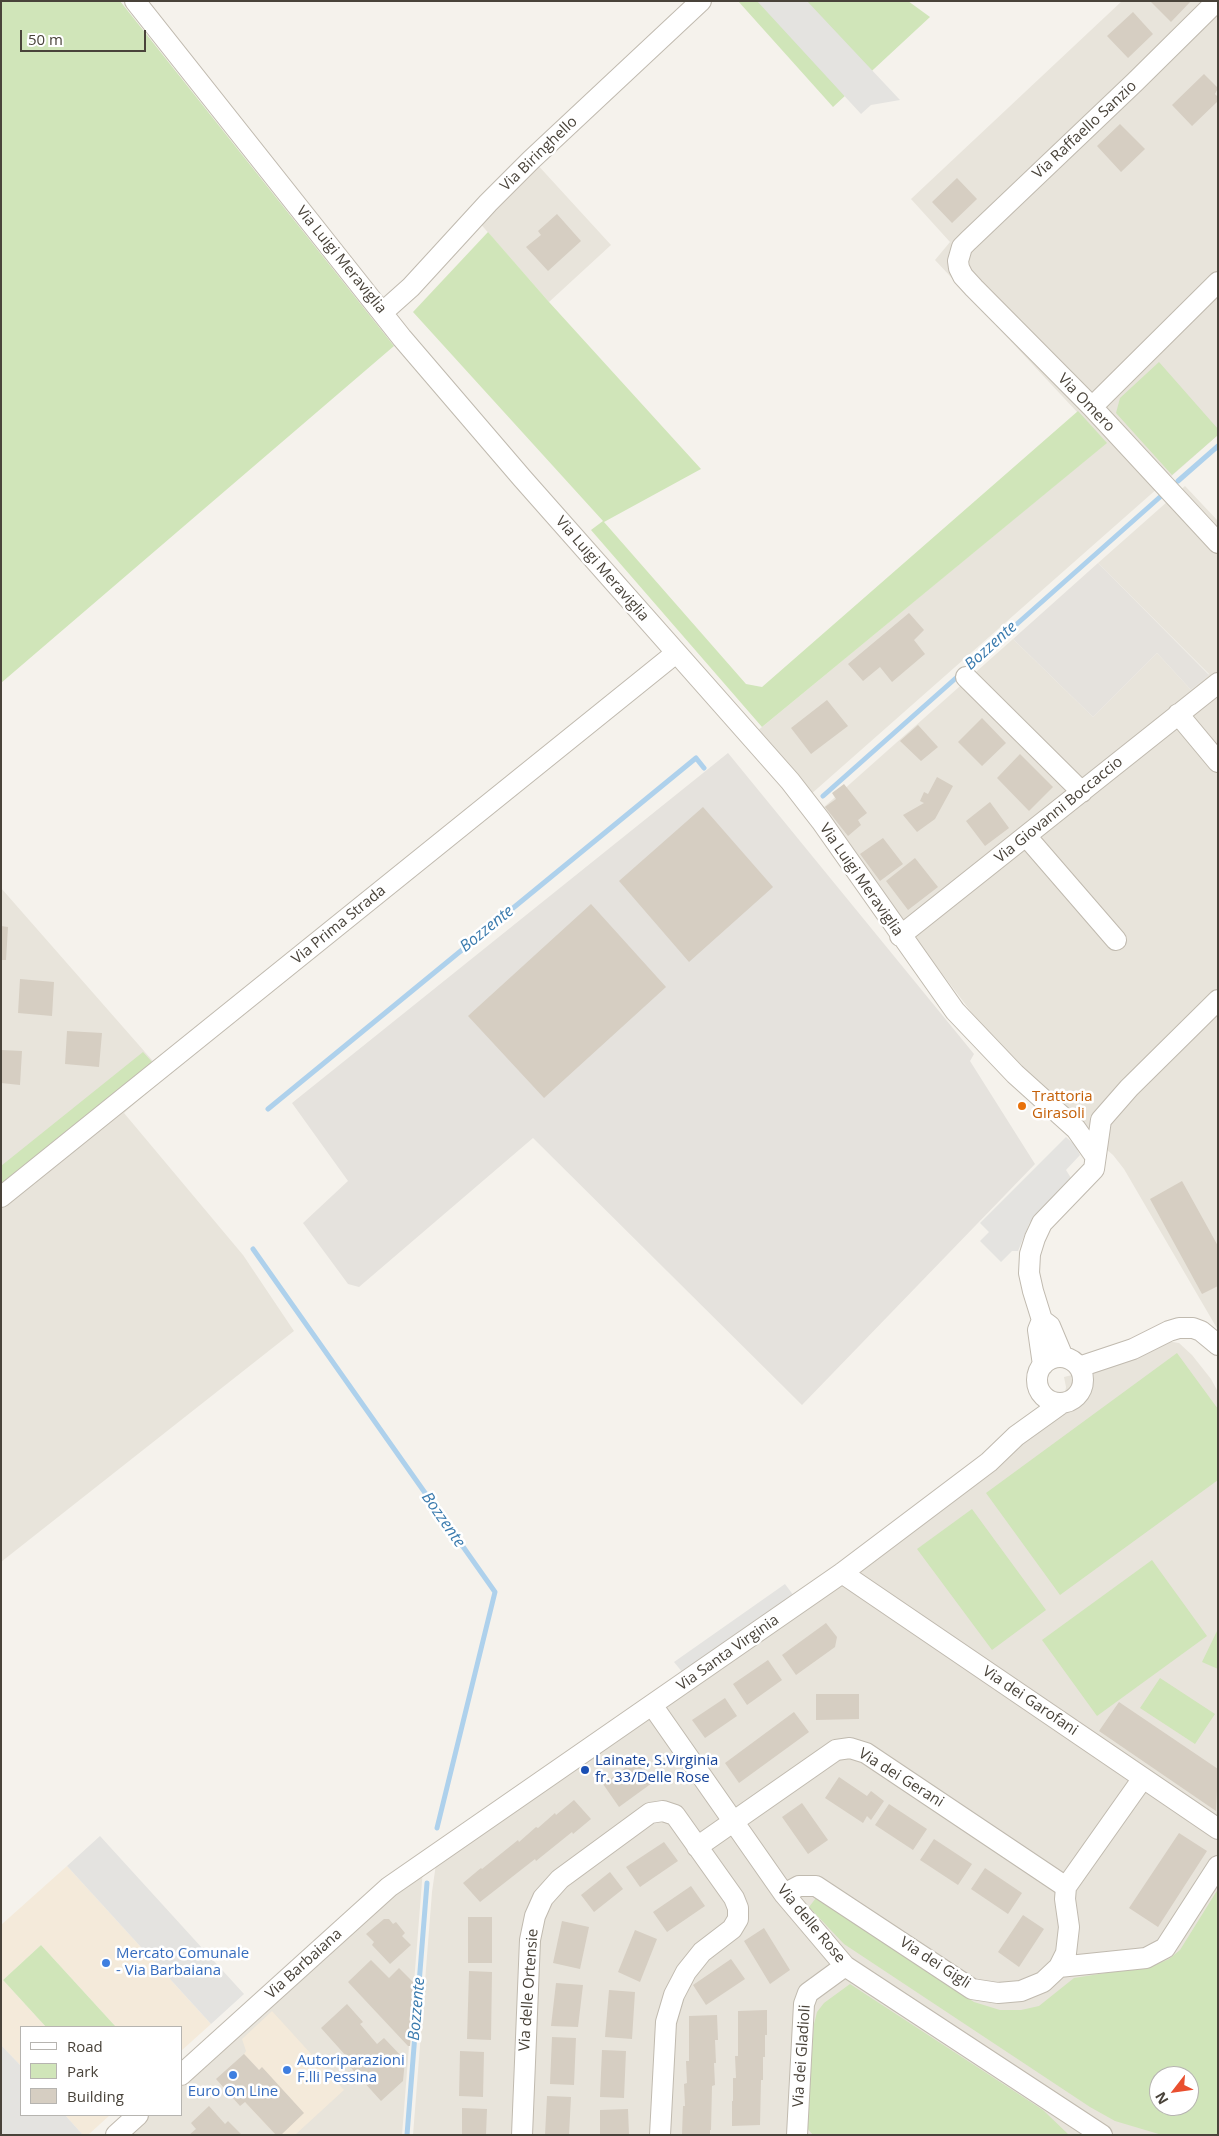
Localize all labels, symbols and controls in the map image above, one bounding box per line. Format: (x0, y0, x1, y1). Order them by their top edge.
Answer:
scale bar (22, 20, 149, 52)
text: 50 m (28, 29, 63, 49)
street label: Via Raffaello Sanzio (1029, 77, 1141, 183)
street label: Via Biringhello (497, 113, 581, 195)
street label: Via Luigi Meraviglia (292, 203, 390, 317)
street label: Via Omero (1054, 370, 1118, 436)
street label: Via Luigi Meraviglia (551, 513, 653, 625)
water label: Bozzente (961, 618, 1021, 674)
street label: Via Giovanni Boccaccio (991, 753, 1127, 867)
street label: Via Luigi Meraviglia (815, 820, 907, 940)
street label: Via Prima Strada (288, 882, 390, 968)
water label: Bozzente (456, 902, 518, 956)
place label: Trattoria Girasoli (1032, 1088, 1093, 1123)
marker: Trattoria Girasoli (1016, 1100, 1028, 1112)
water label: Bozzente (417, 1489, 469, 1551)
street label: Via Santa Virginia (674, 1611, 782, 1695)
street label: Via dei Garofani (979, 1663, 1081, 1739)
street label: Via dei Gerani (855, 1745, 947, 1811)
place label: Lainate, S.Virginia fr. 33/Delle Rose (595, 1752, 718, 1787)
marker: Lainate, S.Virginia fr. 33/Delle Rose (579, 1764, 591, 1776)
street label: Via delle Rose (773, 1881, 849, 1967)
street label: Via Barbaiana (262, 1925, 346, 2003)
street label: Via delle Ortensie (516, 1928, 542, 2052)
street label: Via dei Gigli (896, 1933, 974, 1993)
place label: Mercato Comunale - Via Barbaiana (116, 1945, 249, 1980)
marker: Mercato Comunale - Via Barbaiana (100, 1957, 112, 1969)
water label: Bozzente (405, 1977, 429, 2041)
street label: Via dei Gladioli (789, 2004, 815, 2108)
legend (20, 2026, 182, 2116)
text: Road (67, 2036, 103, 2056)
place label: Autoriparazioni F.lli Pessina (297, 2052, 405, 2087)
text: Park (67, 2061, 98, 2081)
marker: Autoriparazioni F.lli Pessina (281, 2064, 293, 2076)
north arrow (1149, 2066, 1199, 2116)
marker: Euro On Line (227, 2069, 239, 2081)
place label: Euro On Line (188, 2083, 278, 2101)
text: Building (67, 2086, 124, 2106)
text: N (1150, 2089, 1173, 2108)

